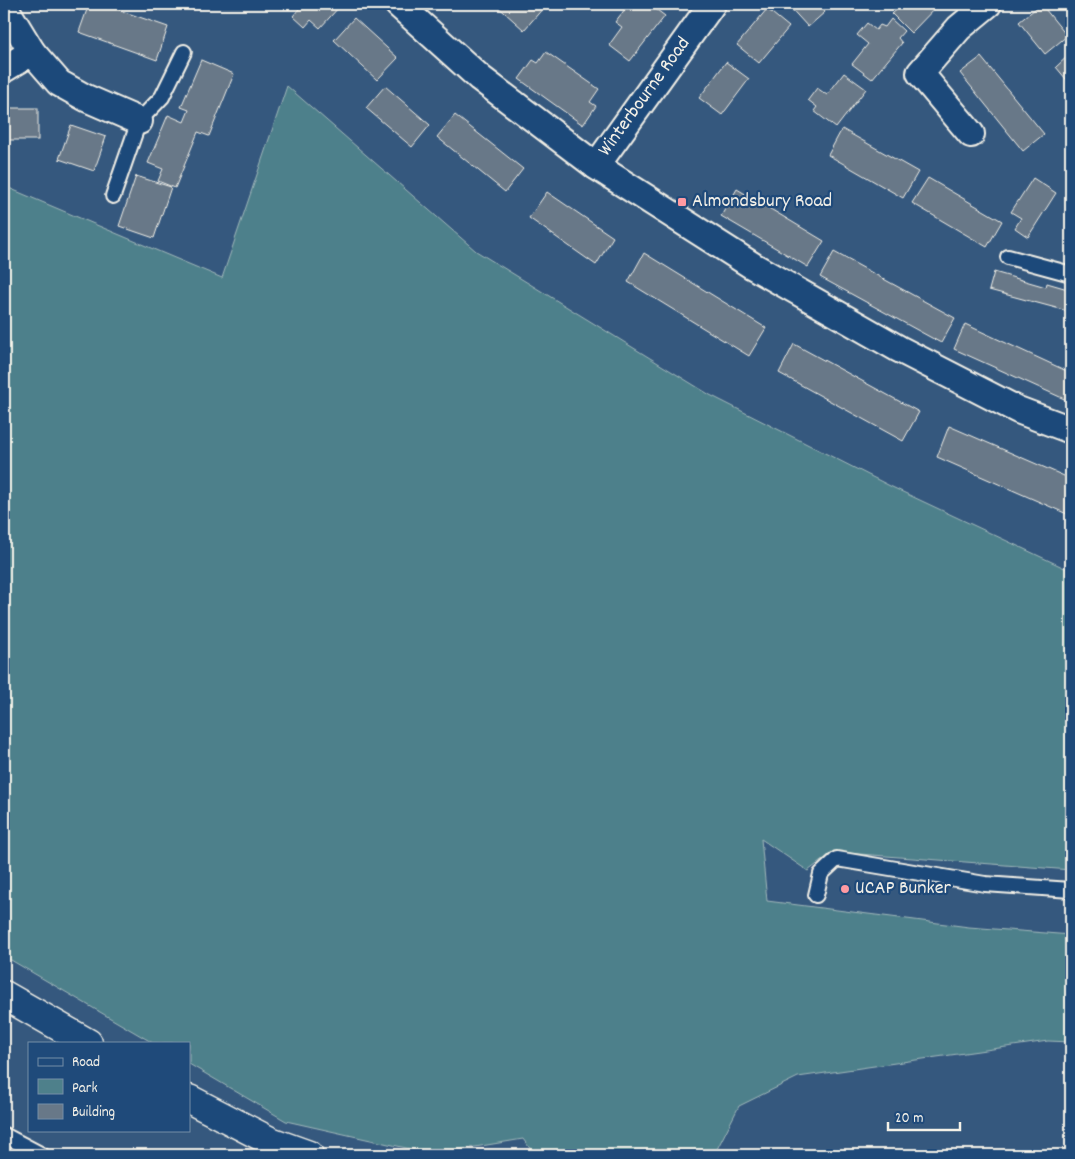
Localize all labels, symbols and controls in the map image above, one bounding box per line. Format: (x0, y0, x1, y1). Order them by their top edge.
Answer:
street label: Winterbourne Road (592, 31, 698, 163)
place label: Almondsbury Road (692, 188, 832, 216)
marker: Almondsbury Road (676, 196, 688, 208)
place label: UCAP Bunker (855, 875, 951, 903)
marker: UCAP Bunker (839, 883, 851, 895)
legend (28, 1042, 190, 1132)
text: Road (72, 1052, 100, 1074)
text: Park (72, 1078, 98, 1100)
scale bar (888, 1099, 960, 1131)
text: Building (72, 1102, 115, 1124)
text: 20 m (895, 1108, 923, 1130)

